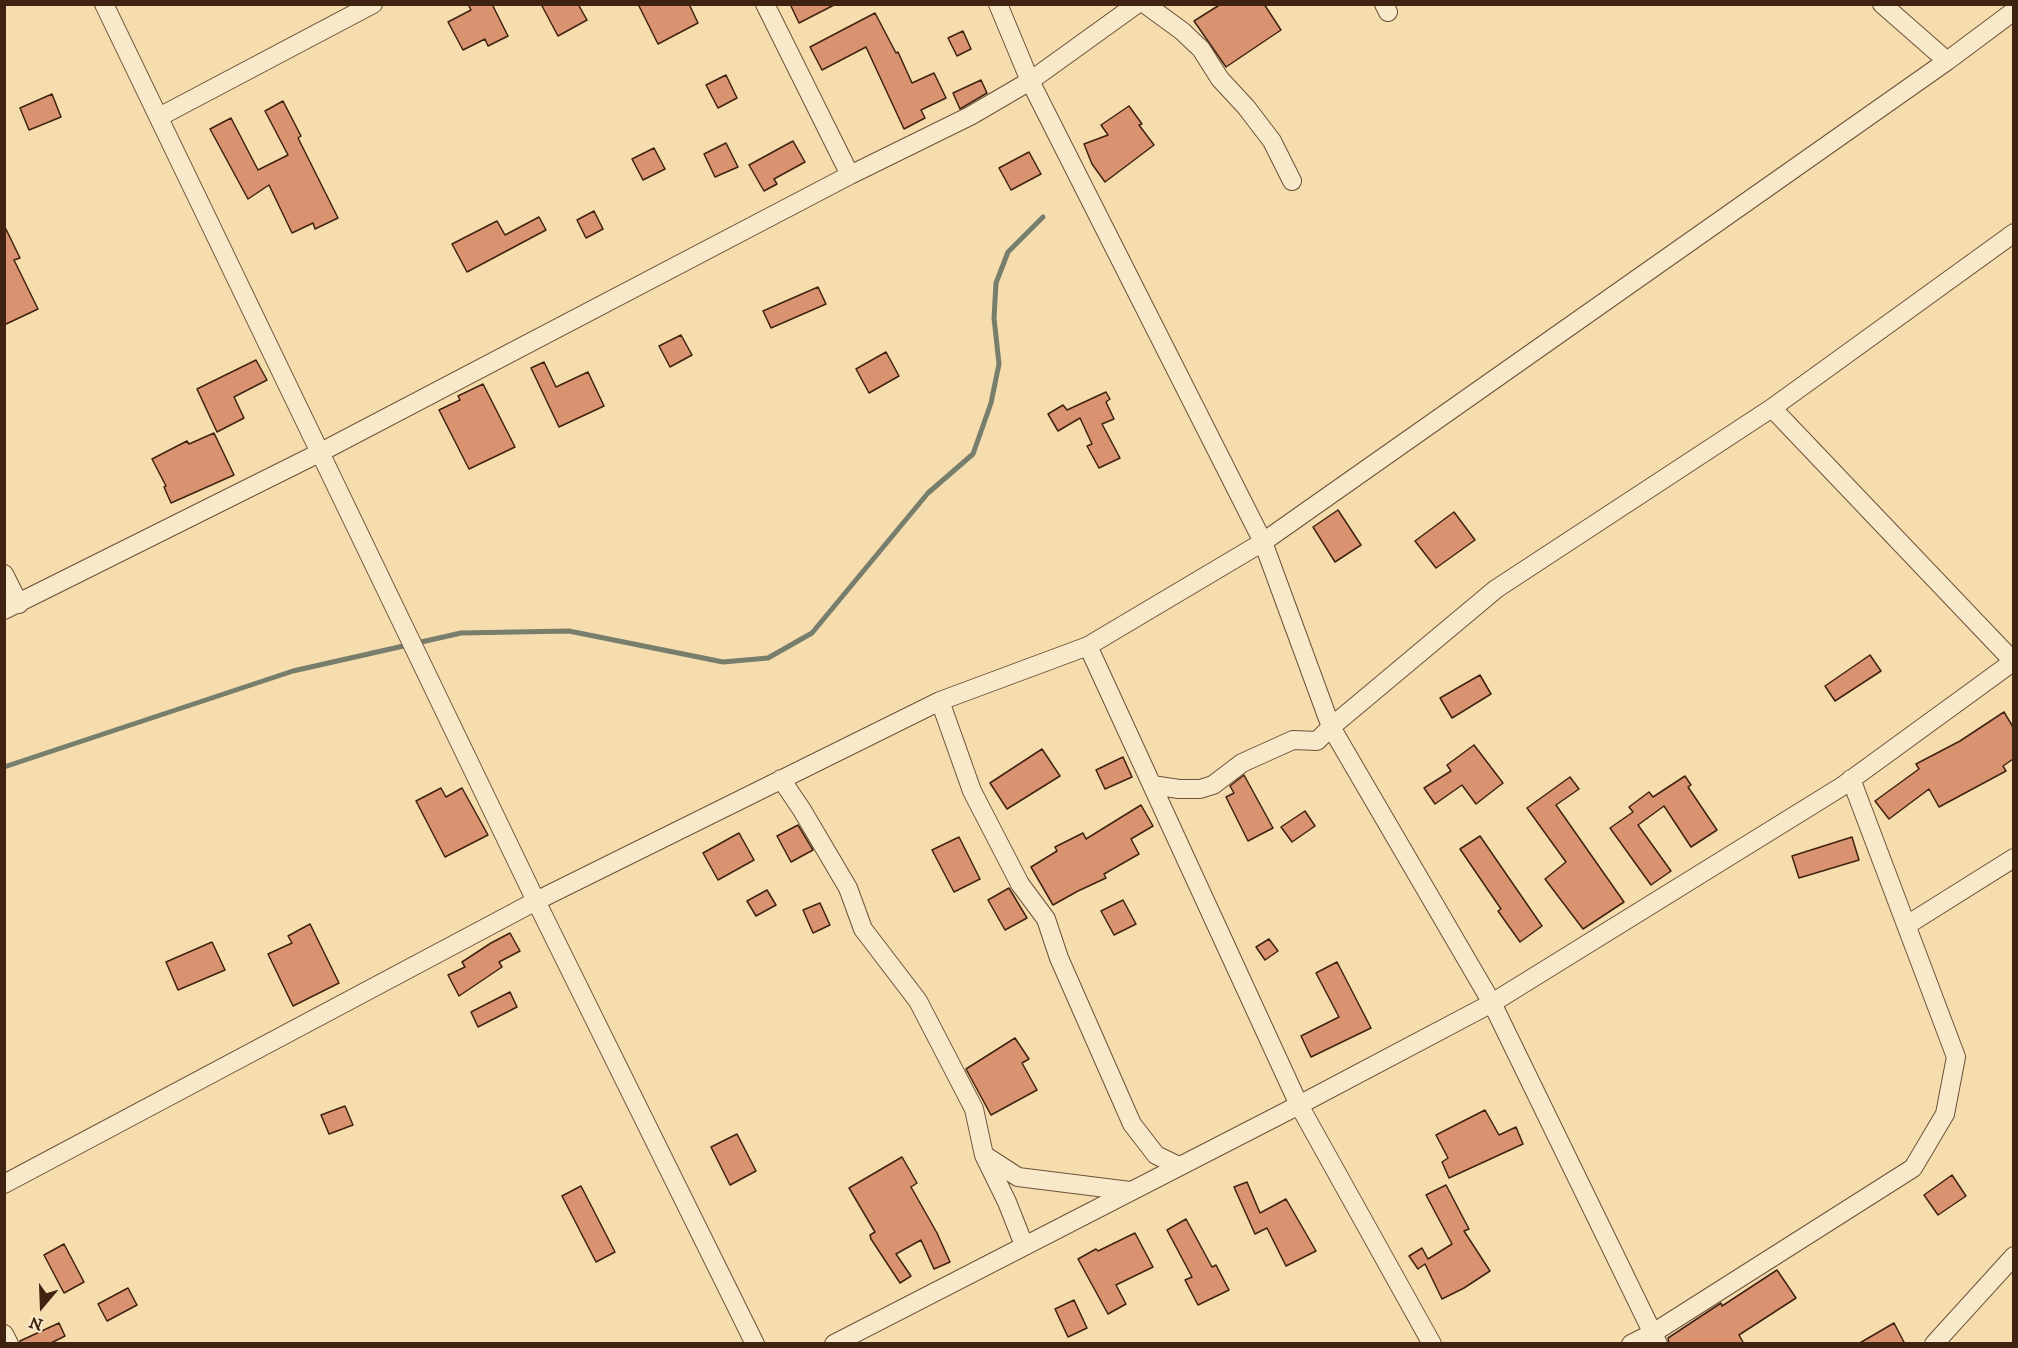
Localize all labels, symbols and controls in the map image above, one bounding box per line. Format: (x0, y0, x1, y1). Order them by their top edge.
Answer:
north arrow (12, 1276, 72, 1336)
text: N (27, 1311, 46, 1335)

